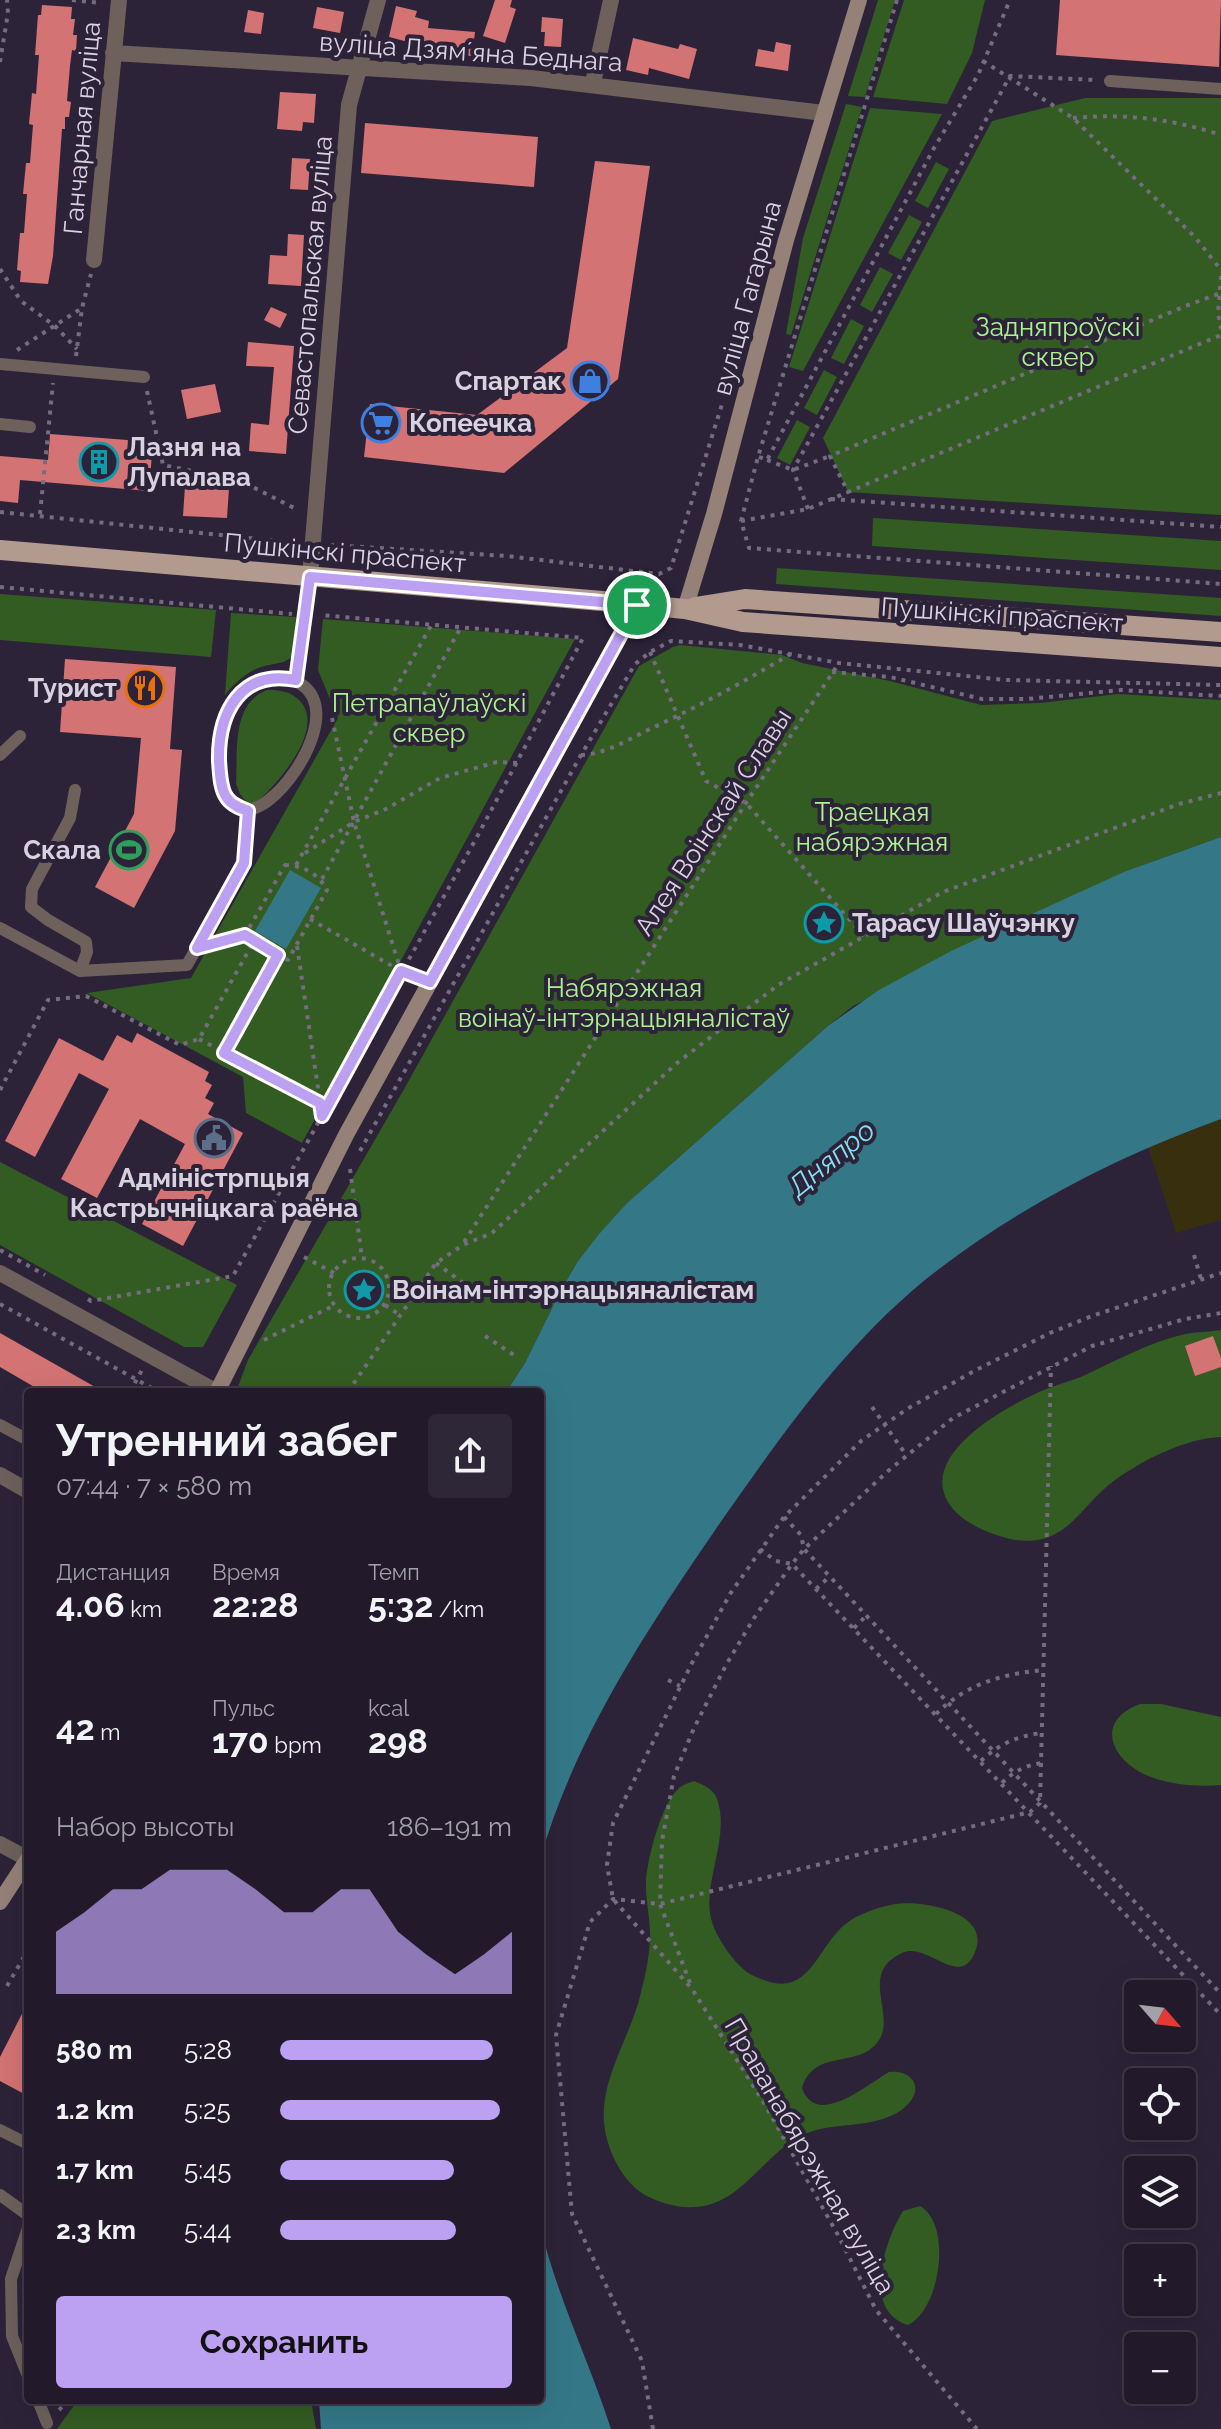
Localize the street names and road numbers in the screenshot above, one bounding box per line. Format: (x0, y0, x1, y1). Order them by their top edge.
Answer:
street label: Ганчарная вуліца (58, 20, 106, 236)
street label: вуліца Дзямʼяна Беднага (318, 26, 624, 78)
street label: Севастопальская вуліца (282, 135, 338, 435)
street label: вуліца Гагарына (707, 198, 787, 398)
street label: Пушкінскі праспект (223, 527, 467, 579)
street label: Пушкінскі праспект (880, 592, 1124, 638)
street label: Алея Воінскай Славы (629, 703, 797, 941)
street label: Праванабярэжная вуліца (719, 2013, 901, 2299)

